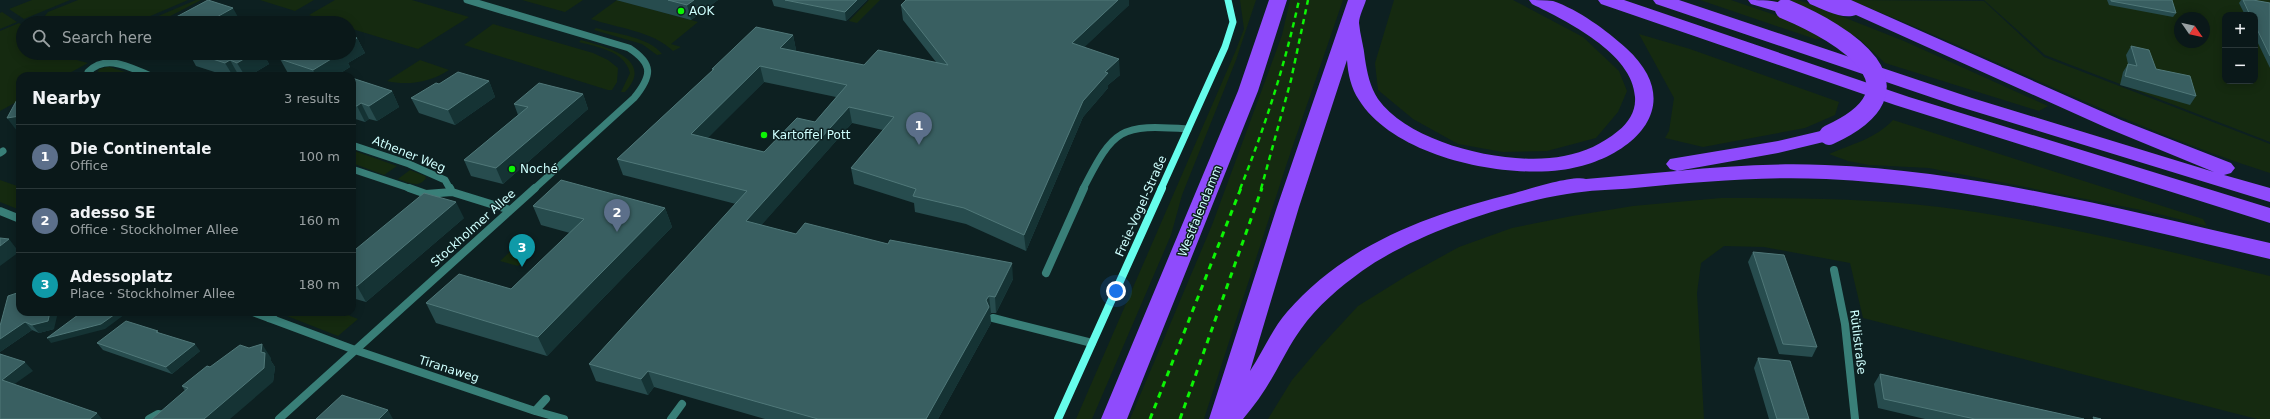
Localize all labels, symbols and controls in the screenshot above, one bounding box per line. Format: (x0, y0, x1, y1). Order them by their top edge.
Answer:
place label: AOK (689, 4, 715, 18)
marker: AOK (676, 6, 686, 16)
north arrow (2174, 12, 2210, 48)
map controls (2222, 12, 2258, 84)
button: + (2222, 12, 2258, 48)
search box (16, 16, 356, 60)
icon: search (30, 27, 52, 49)
text: Search here (62, 29, 152, 47)
button: − (2222, 48, 2258, 84)
text: Nearby (32, 88, 101, 108)
text: 3 results (284, 91, 340, 106)
pin: 1 (906, 112, 932, 145)
place label: Kartoffel Pott (772, 128, 851, 142)
marker: Kartoffel Pott (759, 130, 769, 140)
street label: Athener Weg (370, 133, 448, 175)
text: Die Continentale (70, 140, 211, 158)
text: 1 (40, 149, 50, 164)
text: 100 m (298, 149, 340, 164)
street label: Freie-Vogel-Straße (1112, 153, 1170, 259)
text: Office (70, 158, 108, 173)
place label: Noché (520, 162, 558, 176)
street label: Westfalendamm (1175, 163, 1225, 259)
marker: Noché (507, 164, 517, 174)
street label: Stockholmer Allee (428, 186, 518, 270)
pin: 2 (604, 199, 630, 232)
text: adesso SE (70, 204, 155, 222)
text: 2 (40, 213, 50, 228)
text: 160 m (298, 213, 340, 228)
text: Office · Stockholmer Allee (70, 222, 238, 237)
pin: 3 (509, 234, 535, 267)
text: Adessoplatz (70, 268, 173, 286)
text: 3 (40, 277, 50, 292)
text: 180 m (298, 277, 340, 292)
your location (1106, 281, 1126, 301)
text: Place · Stockholmer Allee (70, 286, 235, 301)
street label: Rütlistraße (1847, 309, 1869, 375)
street label: Tiranaweg (416, 352, 481, 385)

